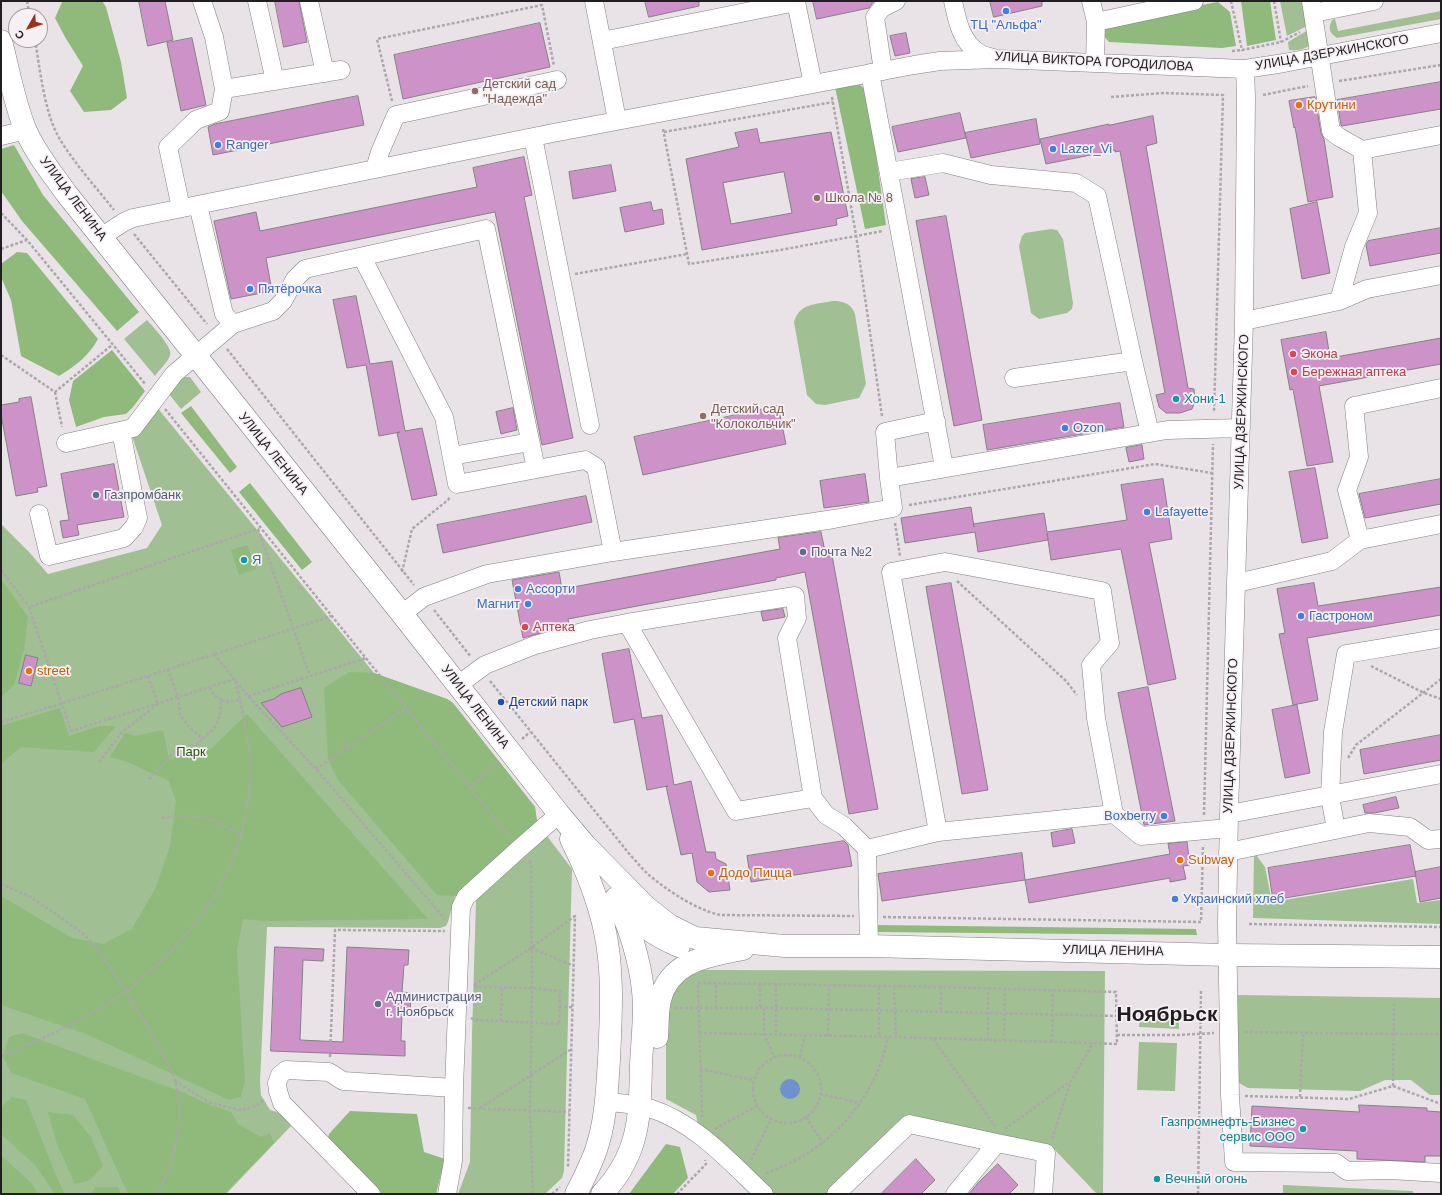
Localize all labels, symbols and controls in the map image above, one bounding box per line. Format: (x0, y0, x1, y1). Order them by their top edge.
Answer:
marker: ТЦ "Альфа" (1001, 6, 1011, 16)
north arrow (8, 8, 48, 48)
place label: ТЦ "Альфа" (970, 17, 1042, 33)
text: С (12, 28, 27, 42)
street label: УЛИЦА ДЗЕРЖИНСКОГО (1254, 32, 1410, 74)
street label: УЛИЦА ВИКТОРА ГОРОДИЛОВА (994, 49, 1194, 75)
place label: Детский сад "Надежда" (483, 76, 556, 107)
marker: Детский сад "Надежда" (470, 86, 480, 96)
place label: Крутини (1307, 97, 1356, 113)
marker: Крутини (1294, 100, 1304, 110)
place label: Ranger (226, 137, 269, 153)
marker: Ranger (213, 140, 223, 150)
place label: Lazer_Vi (1061, 141, 1112, 157)
marker: Lazer_Vi (1048, 144, 1058, 154)
street label: УЛИЦА ЛЕНИНА (36, 154, 110, 244)
place label: Школа № 8 (825, 190, 893, 206)
marker: Школа № 8 (812, 193, 822, 203)
place label: Пятёрочка (258, 281, 322, 297)
marker: Пятёрочка (245, 284, 255, 294)
street label: УЛИЦА ДЗЕРЖИНСКОГО (1231, 334, 1253, 490)
place label: Экона (1301, 346, 1338, 362)
marker: Экона (1288, 349, 1298, 359)
place label: Бережная аптека (1302, 364, 1406, 380)
marker: Бережная аптека (1289, 367, 1299, 377)
place label: Хони-1 (1184, 391, 1226, 407)
marker: Хони-1 (1171, 394, 1181, 404)
place label: Детский сад "Колокольчик" (711, 401, 796, 432)
street label: УЛИЦА ЛЕНИНА (235, 410, 311, 498)
marker: Детский сад "Колокольчик" (698, 411, 708, 421)
place label: Ozon (1073, 420, 1104, 436)
marker: Ozon (1060, 423, 1070, 433)
place label: Газпромбанк (104, 487, 181, 503)
marker: Газпромбанк (91, 490, 101, 500)
place label: Lafayette (1155, 504, 1208, 520)
marker: Lafayette (1142, 507, 1152, 517)
place label: Почта №2 (811, 544, 872, 560)
marker: Почта №2 (798, 547, 808, 557)
place label: Я (252, 552, 261, 568)
marker: Я (239, 555, 249, 565)
place label: Ассорти (526, 581, 575, 597)
marker: Ассорти (513, 584, 523, 594)
place label: Магнит (477, 596, 520, 612)
marker: Магнит (523, 599, 533, 609)
place label: Гастроном (1309, 608, 1373, 624)
marker: Гастроном (1296, 611, 1306, 621)
place label: Аптека (533, 619, 575, 635)
marker: Аптека (520, 622, 530, 632)
street label: УЛИЦА ДЗЕРЖИНСКОГО (1220, 658, 1242, 814)
street label: УЛИЦА ЛЕНИНА (438, 662, 512, 752)
place label: street (37, 663, 70, 679)
marker: street (24, 666, 34, 676)
place label: Детский парк (509, 694, 588, 710)
marker: Детский парк (496, 697, 506, 707)
park label: Парк (176, 744, 206, 760)
place label: Boxberry (1104, 808, 1156, 824)
marker: Boxberry (1159, 811, 1169, 821)
place label: Subway (1188, 852, 1234, 868)
marker: Subway (1175, 855, 1185, 865)
place label: Додо Пицца (719, 865, 792, 881)
marker: Додо Пицца (706, 868, 716, 878)
place label: Украинский хлеб (1183, 891, 1284, 907)
marker: Украинский хлеб (1170, 894, 1180, 904)
street label: УЛИЦА ЛЕНИНА (1062, 942, 1164, 960)
place label: Администрация г. Ноябрьск (386, 989, 482, 1020)
marker: Администрация г. Ноябрьск (373, 999, 383, 1009)
district label: Ноябрьск (1117, 1002, 1217, 1028)
place label: Газпромнефть-Бизнес сервис ООО (1161, 1114, 1295, 1145)
marker: Газпромнефть-Бизнес сервис ООО (1298, 1124, 1308, 1134)
place label: Вечный огонь (1165, 1171, 1248, 1187)
marker: Вечный огонь (1152, 1174, 1162, 1184)

